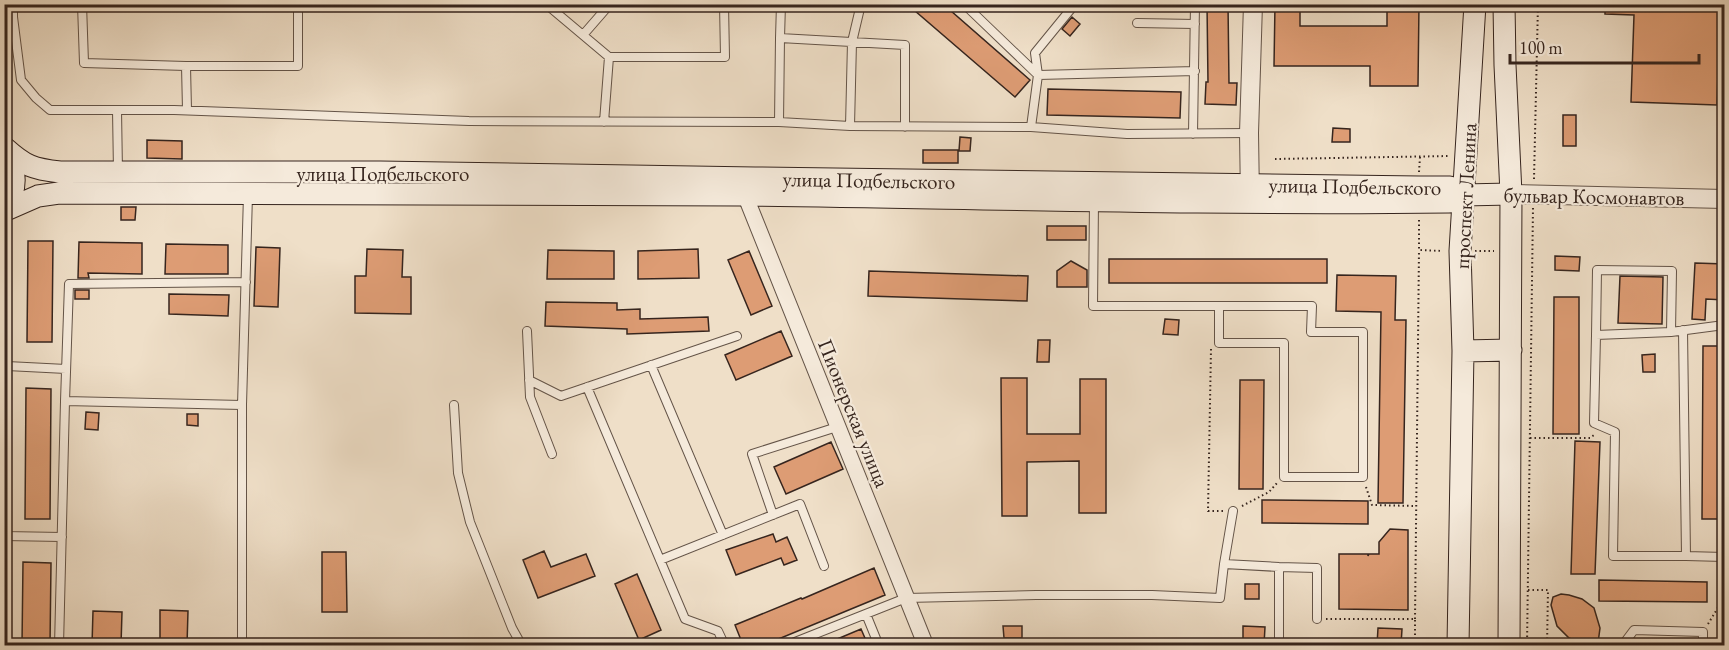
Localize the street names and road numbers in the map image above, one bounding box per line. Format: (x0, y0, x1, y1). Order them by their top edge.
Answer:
street label: проспект Ленина (1448, 122, 1482, 270)
street label: улица Подбельского (297, 160, 469, 187)
street label: улица Подбельского (782, 165, 956, 195)
street label: улица Подбельского (1268, 171, 1442, 201)
street label: бульвар Космонавтов (1503, 181, 1685, 211)
street label: Пионерская улица (812, 335, 896, 492)

